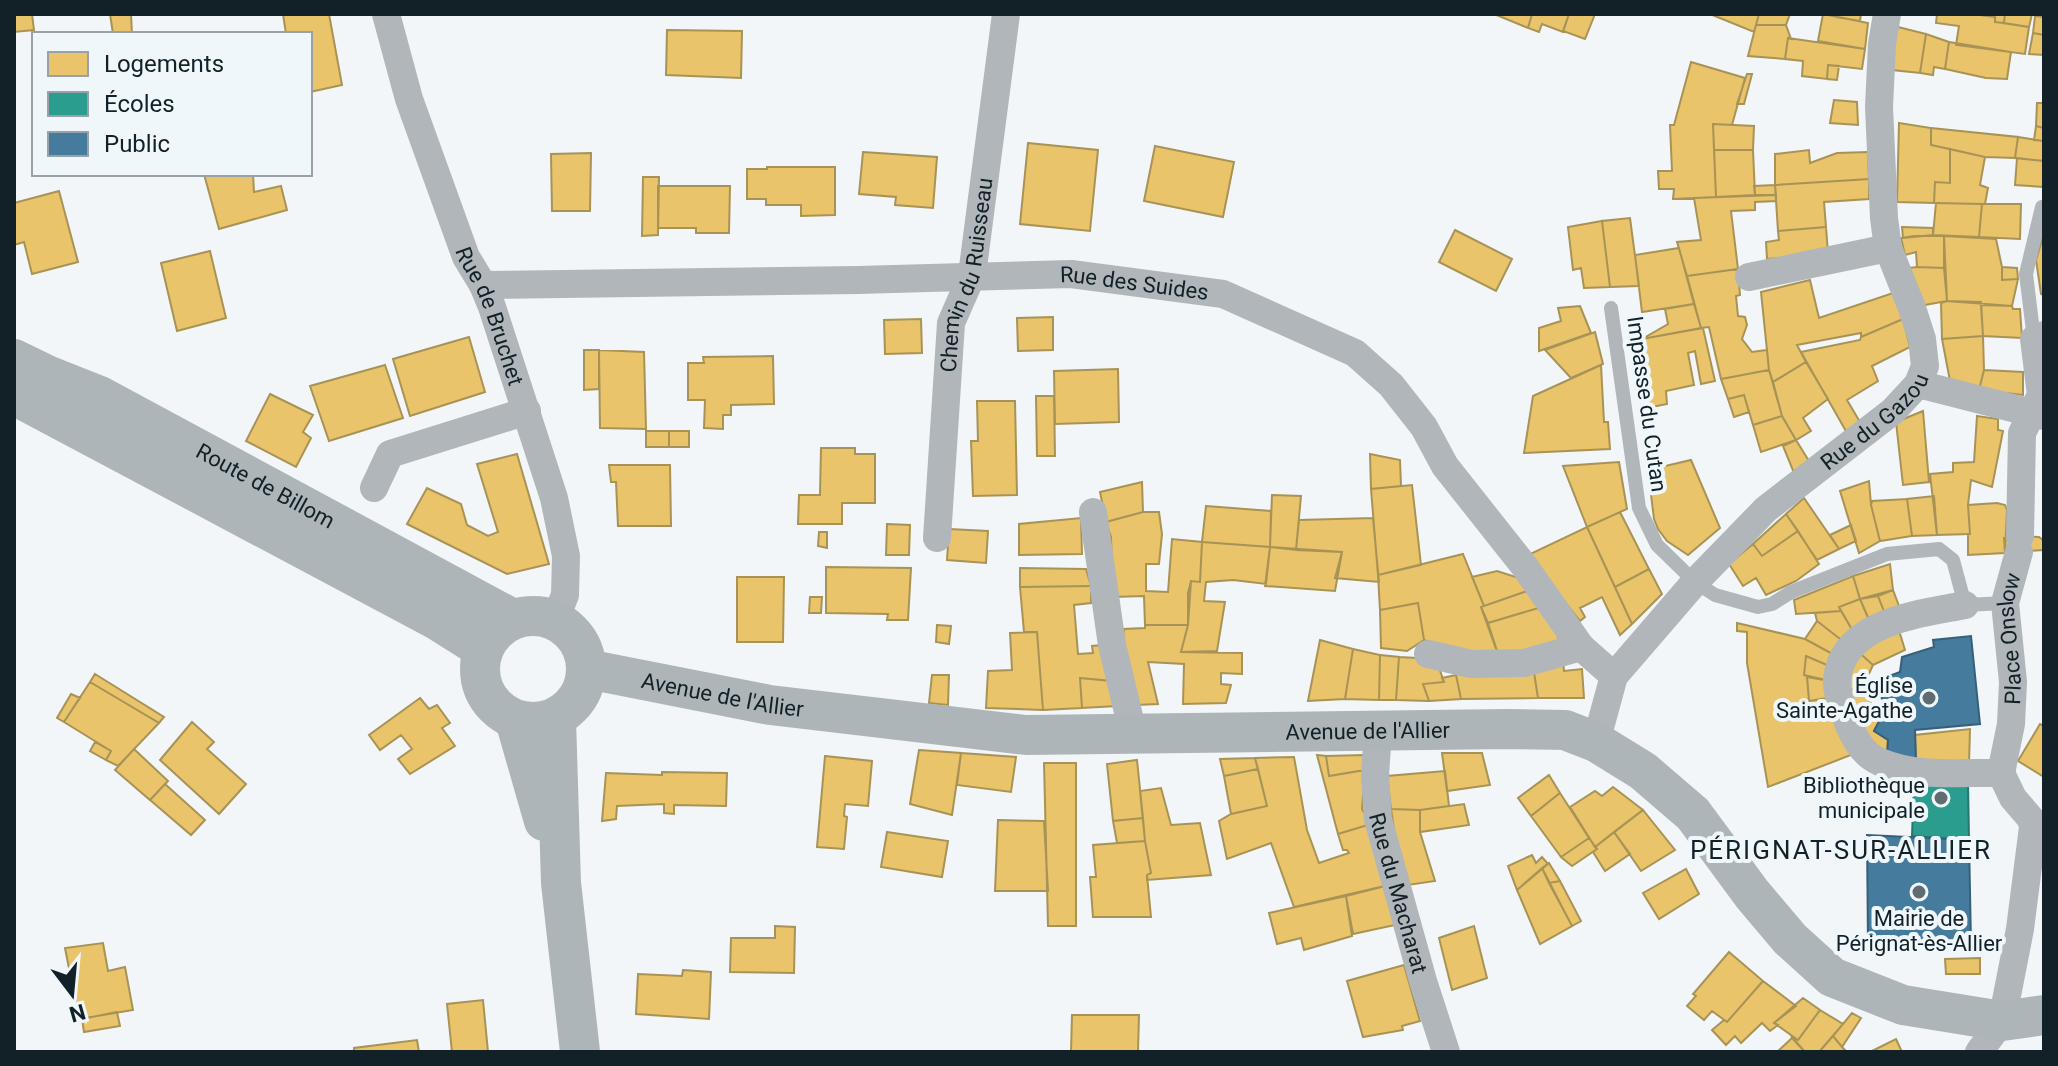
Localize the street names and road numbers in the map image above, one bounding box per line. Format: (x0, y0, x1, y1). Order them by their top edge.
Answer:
street label: Chemin du Ruisseau (935, 176, 997, 373)
street label: Rue de Bruchet (451, 243, 529, 388)
street label: Rue des Suides (1060, 261, 1210, 304)
street label: Impasse du Cutan (1622, 315, 1672, 493)
street label: Rue du Gazou (1815, 370, 1933, 475)
street label: Route de Billom (192, 438, 339, 533)
street label: Place Onslow (1992, 569, 2026, 705)
street label: Avenue de l'Allier (639, 667, 806, 721)
street label: Avenue de l'Allier (1285, 717, 1451, 744)
street label: Rue du Macharat (1364, 810, 1433, 976)

